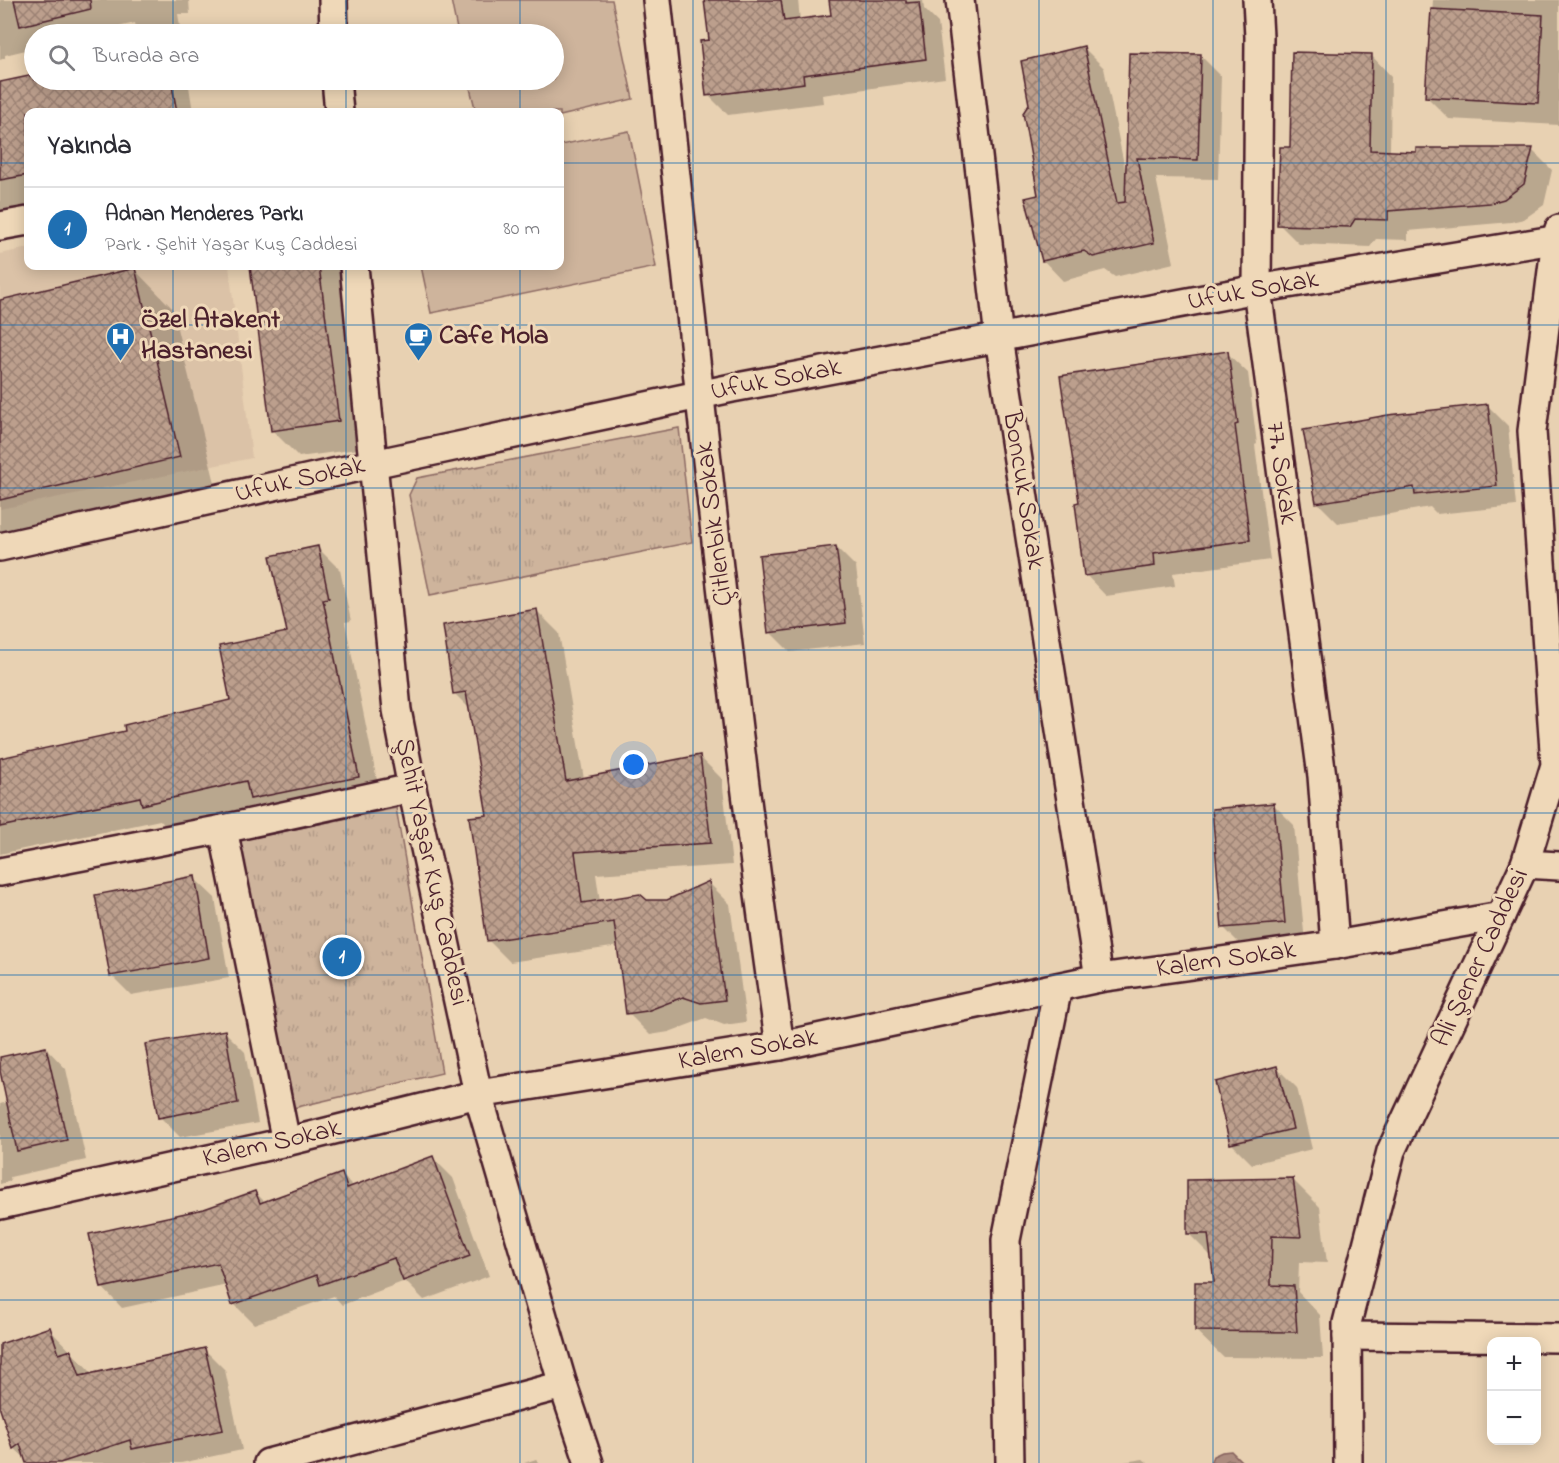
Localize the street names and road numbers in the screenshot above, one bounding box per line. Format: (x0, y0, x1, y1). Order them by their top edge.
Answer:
street label: Ufuk Sokak (1184, 260, 1322, 322)
street label: Ufuk Sokak (707, 348, 845, 412)
street label: Boncuk Sokak (991, 407, 1055, 572)
street label: 77. Sokak (1255, 419, 1308, 527)
street label: Çitlenbik Sokak (686, 439, 744, 608)
street label: Ufuk Sokak (231, 446, 369, 514)
street label: Şehit Yaşar Kuş Caddesi (384, 735, 478, 1009)
street label: Ali Şener Caddesi (1423, 862, 1539, 1054)
street label: Kalem Sokak (1154, 931, 1299, 989)
street label: Kalem Sokak (675, 1019, 821, 1081)
street label: Kalem Sokak (199, 1109, 345, 1179)

